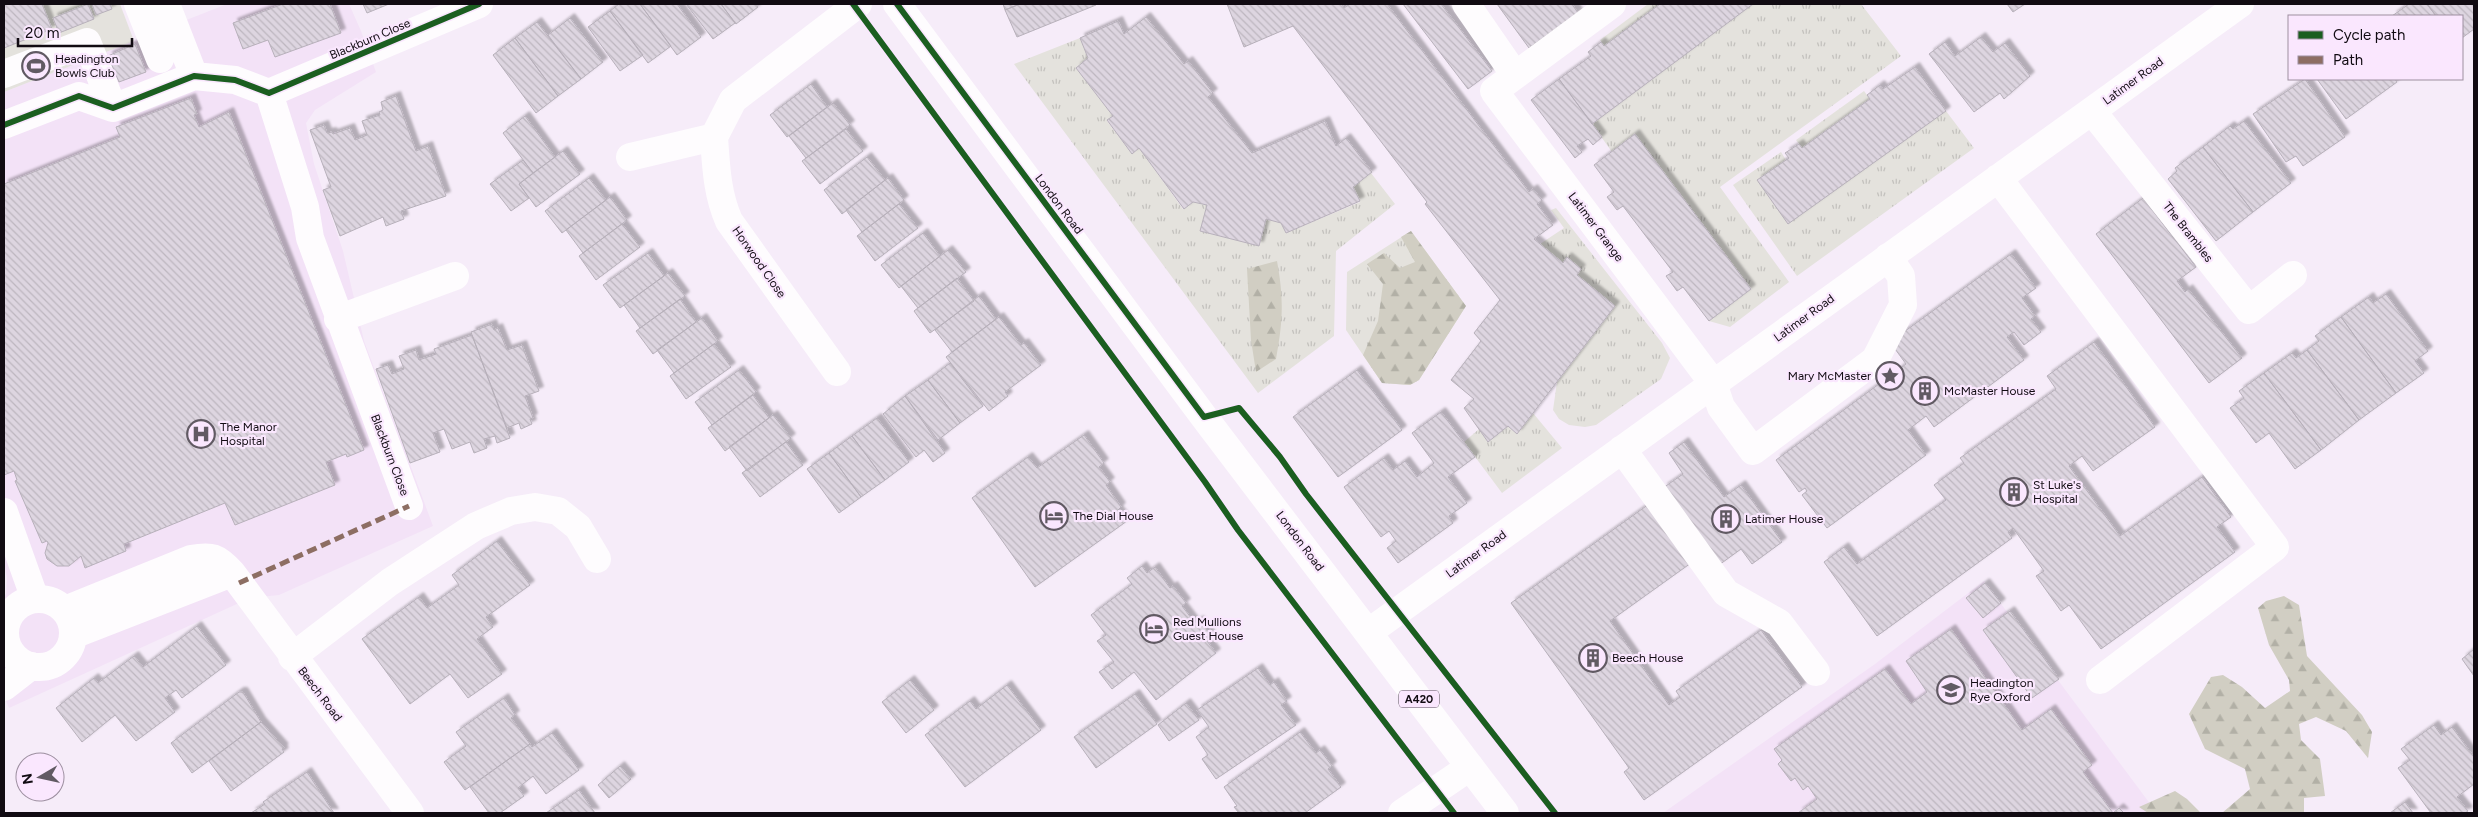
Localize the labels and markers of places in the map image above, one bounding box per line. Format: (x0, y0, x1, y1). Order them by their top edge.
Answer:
sports icon: Headington Bowls Club (21, 51, 51, 81)
place label: Headington Bowls Club (55, 52, 119, 80)
place icon: Mary McMaster (1875, 361, 1905, 391)
place label: Mary McMaster (1788, 369, 1871, 383)
building icon: McMaster House (1910, 376, 1940, 406)
place label: McMaster House (1944, 384, 2036, 398)
hospital icon: The Manor Hospital (186, 419, 216, 449)
place label: The Manor Hospital (220, 420, 277, 448)
building icon: St Luke's Hospital (1999, 477, 2029, 507)
place label: St Luke's Hospital (2033, 478, 2081, 506)
hotel icon: The Dial House (1039, 501, 1069, 531)
building icon: Latimer House (1711, 504, 1741, 534)
place label: The Dial House (1073, 509, 1154, 523)
place label: Latimer House (1745, 512, 1824, 526)
hotel icon: Red Mullions Guest House (1139, 614, 1169, 644)
place label: Red Mullions Guest House (1173, 615, 1244, 643)
building icon: Beech House (1578, 643, 1608, 673)
place label: Beech House (1612, 651, 1684, 665)
school or university icon: Headington Rye Oxford (1936, 675, 1966, 705)
place label: Headington Rye Oxford (1970, 676, 2034, 704)

